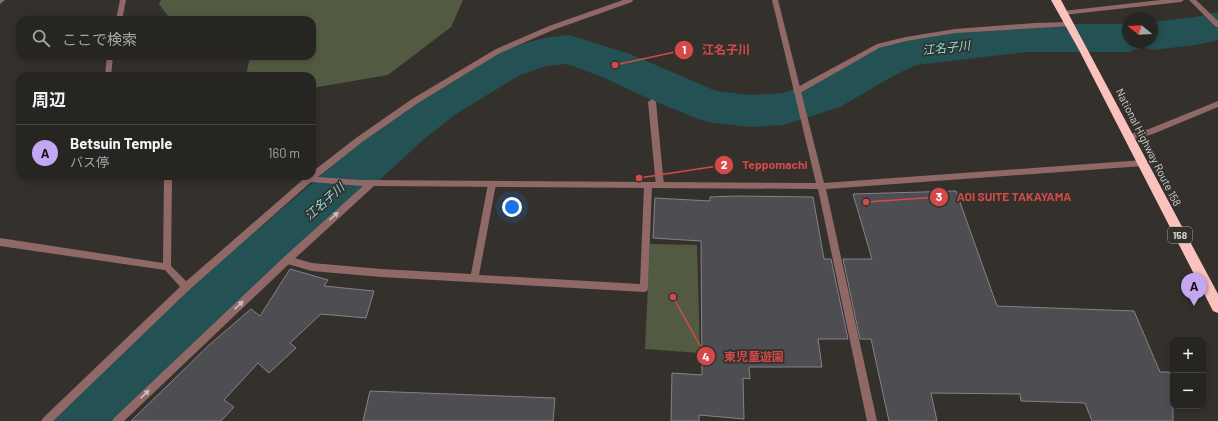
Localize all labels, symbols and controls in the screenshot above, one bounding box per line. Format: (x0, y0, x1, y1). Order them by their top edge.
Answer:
north arrow (1122, 12, 1158, 48)
search box (16, 16, 316, 60)
icon: search (30, 27, 52, 49)
text: ここで検索 (62, 30, 137, 48)
water label: 江名子川 (921, 37, 973, 56)
callout: 江名子川 (674, 38, 758, 62)
text: 1 (682, 42, 686, 56)
text: 江名子川 (702, 42, 750, 56)
street label: National Highway Route 158 (1114, 86, 1184, 208)
text: 周辺 (32, 89, 66, 109)
text: Betsuin Temple (70, 134, 172, 152)
text: A (41, 145, 49, 161)
text: 160 m (268, 145, 300, 161)
callout: Teppomachi (714, 153, 816, 177)
text: バス停 (70, 154, 109, 170)
text: 2 (721, 157, 728, 171)
text: Teppomachi (742, 157, 808, 171)
water label: 江名子川 (301, 178, 348, 222)
callout: AOI SUITE TAKAYAMA (929, 185, 1079, 209)
text: 3 (936, 189, 942, 203)
text: AOI SUITE TAKAYAMA (957, 189, 1071, 203)
your location (502, 197, 522, 217)
one-way arrow (330, 212, 339, 221)
road number: 158 (1168, 227, 1192, 243)
pin: A (1181, 273, 1207, 306)
one-way arrow (234, 300, 244, 310)
map controls (1170, 337, 1206, 409)
button: + (1170, 337, 1206, 373)
callout: 東児童遊園 (696, 344, 792, 368)
text: 4 (702, 349, 710, 363)
text: 東児童遊園 (724, 349, 784, 363)
button: − (1170, 373, 1206, 409)
one-way arrow (140, 389, 150, 399)

